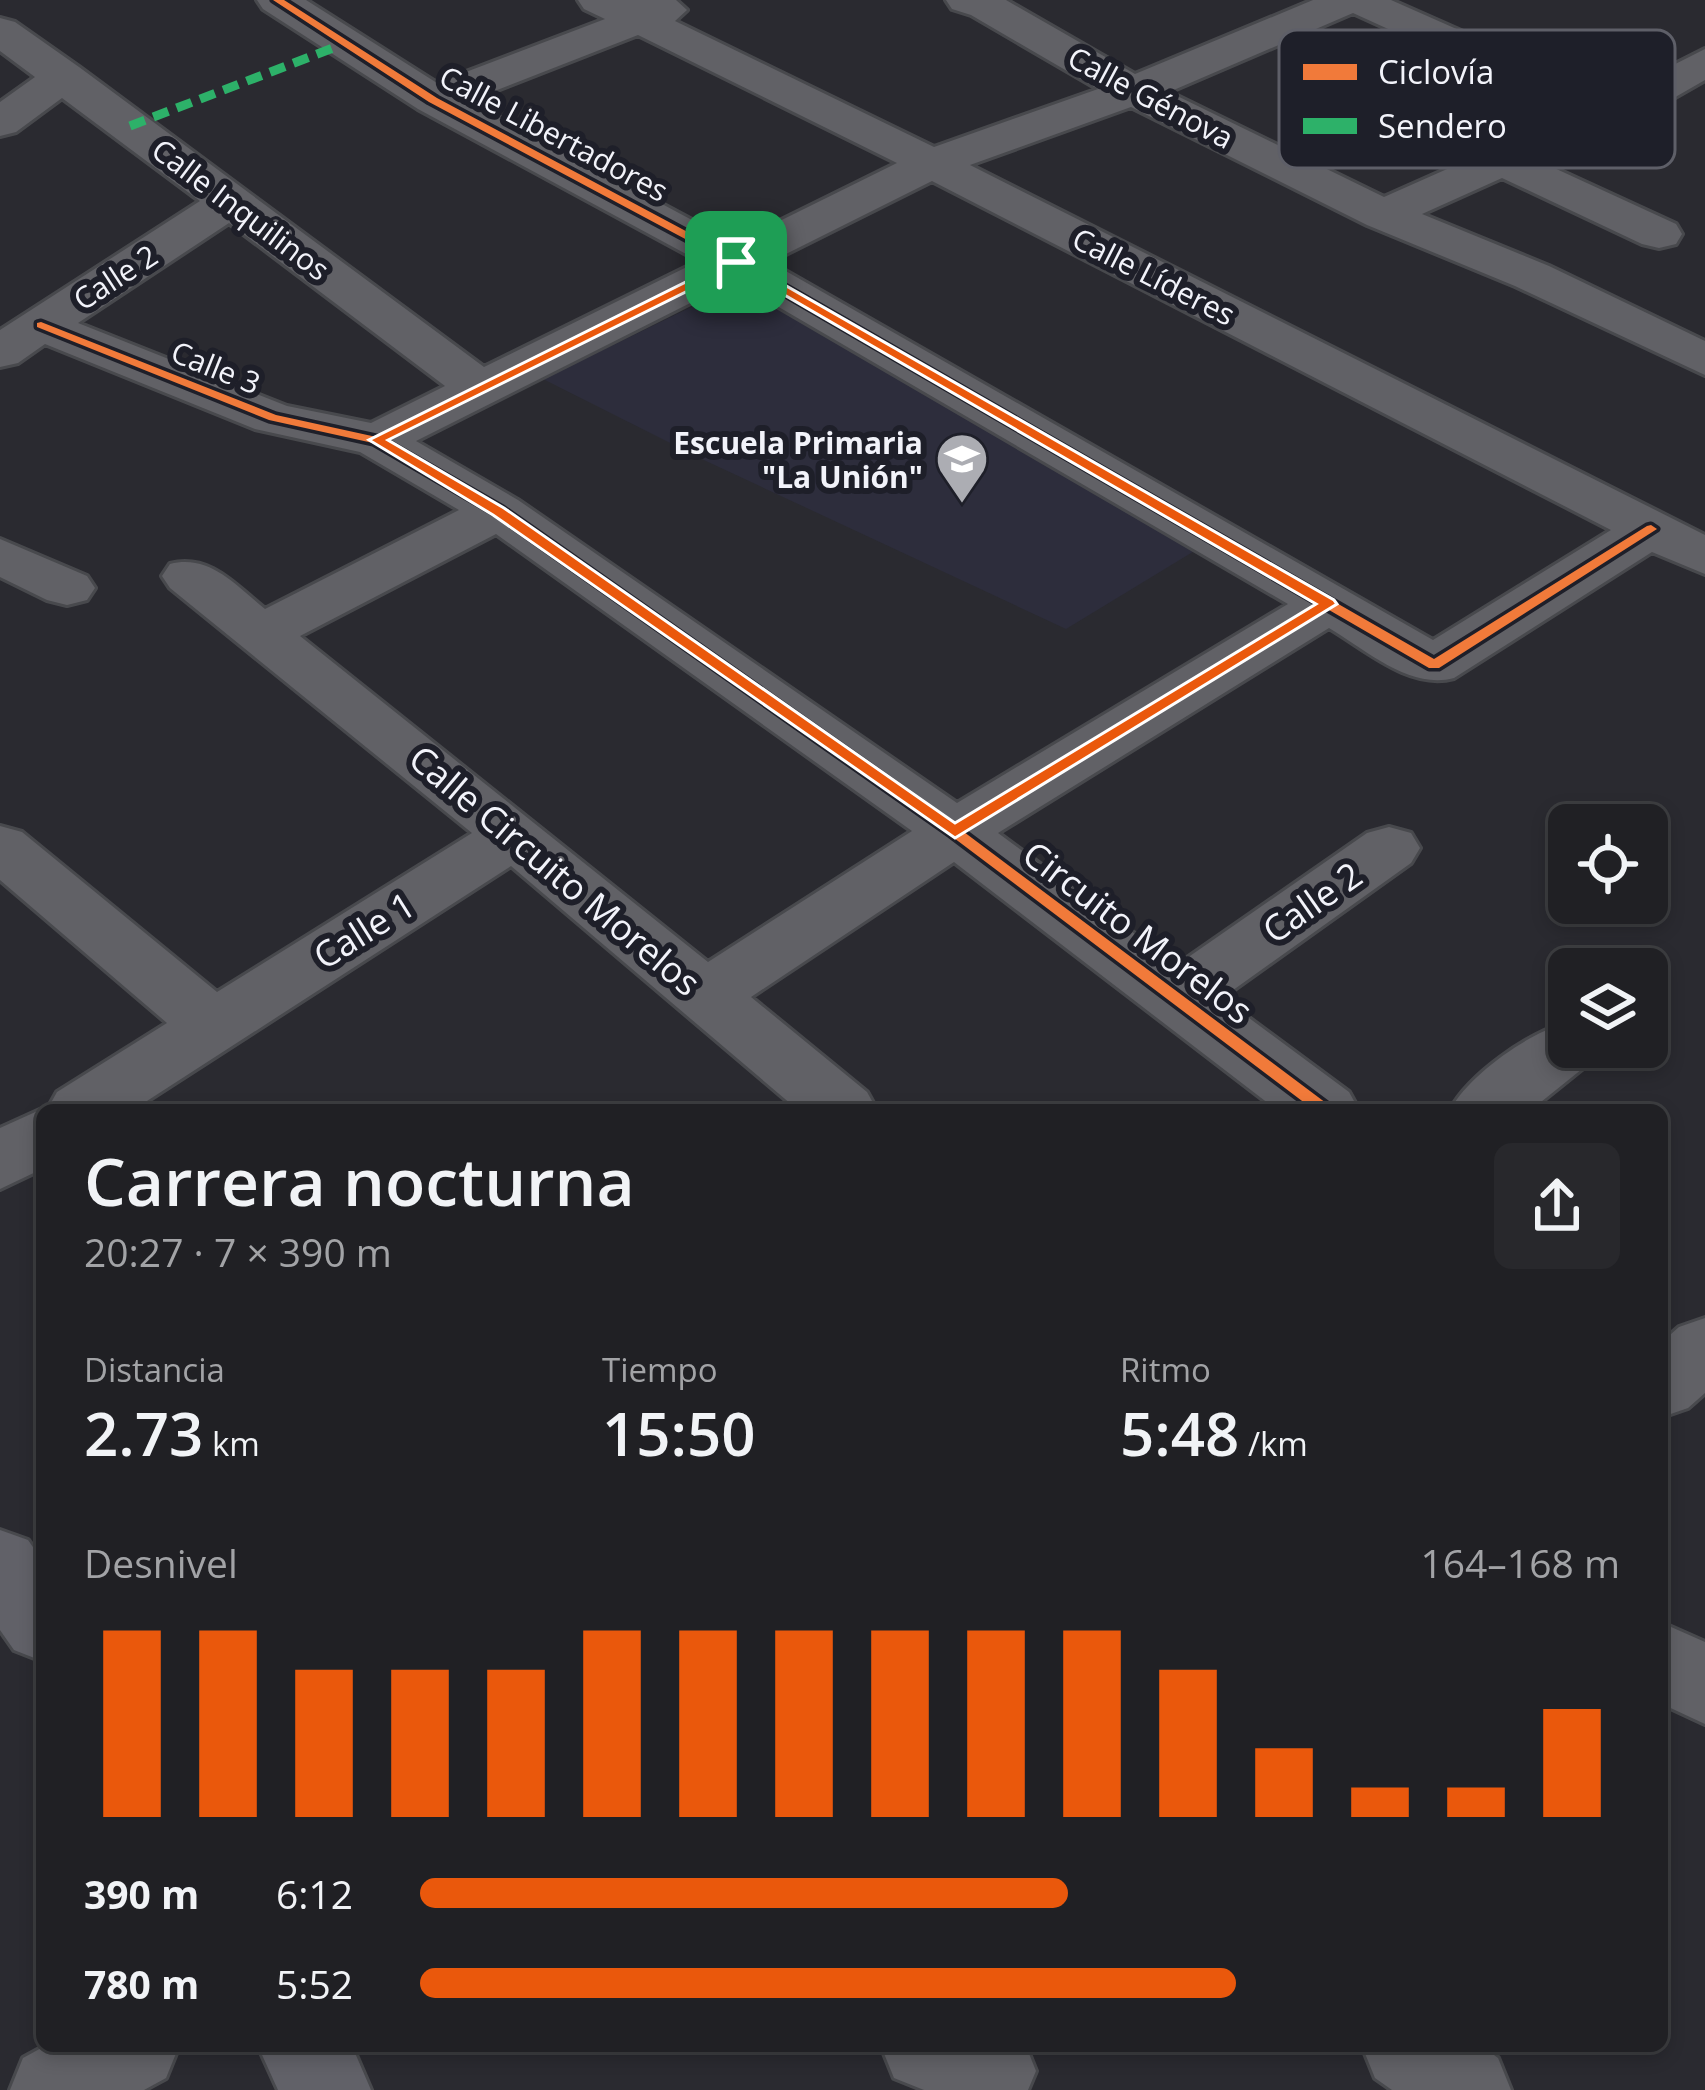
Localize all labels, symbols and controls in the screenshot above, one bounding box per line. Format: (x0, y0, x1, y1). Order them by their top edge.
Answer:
legend (1279, 30, 1675, 168)
street label: Calle Génova (1061, 36, 1241, 158)
text: Ciclovía (1378, 49, 1494, 94)
street label: Calle Libertadores (433, 55, 675, 211)
text: Sendero (1378, 103, 1507, 148)
street label: Calle Inquilinos (144, 129, 338, 289)
pin (685, 211, 787, 313)
street label: Calle Líderes (1066, 218, 1242, 334)
icon: arrive (703, 229, 769, 295)
street label: Calle 2 (65, 235, 165, 319)
street label: Calle 3 (165, 331, 267, 403)
place label: Escuela Primaria "La Unión" (673, 422, 923, 497)
school or university icon: Escuela Primaria "La Unión" (934, 431, 990, 505)
street label: Calle Circuito Morelos (399, 734, 711, 1006)
map controls (1548, 804, 1668, 1068)
button: locate (1548, 804, 1668, 924)
street label: Circuito Morelos (1013, 830, 1263, 1034)
street label: Calle 2 (1252, 850, 1372, 954)
street label: Calle 1 (304, 880, 424, 980)
button: layers (1548, 948, 1668, 1068)
text: Carrera nocturna (84, 1135, 635, 1225)
button: share (1494, 1143, 1620, 1269)
text: 20:27 · 7 × 390 m (84, 1225, 392, 1278)
text: Distancia (84, 1347, 225, 1392)
text: Tiempo (602, 1347, 718, 1392)
text: Ritmo (1120, 1347, 1211, 1392)
text: 2.73 (84, 1392, 203, 1474)
text: 15:50 (602, 1392, 756, 1474)
text: 5:48 (1120, 1392, 1239, 1474)
text: km (203, 1421, 260, 1466)
text: /km (1239, 1421, 1308, 1466)
text: Desnivel (84, 1536, 238, 1589)
text: 164–168 m (1420, 1536, 1620, 1589)
text: 390 m (84, 1867, 199, 1920)
text: 6:12 (276, 1867, 353, 1920)
text: 780 m (84, 1957, 199, 2010)
text: 5:52 (276, 1957, 353, 2010)

